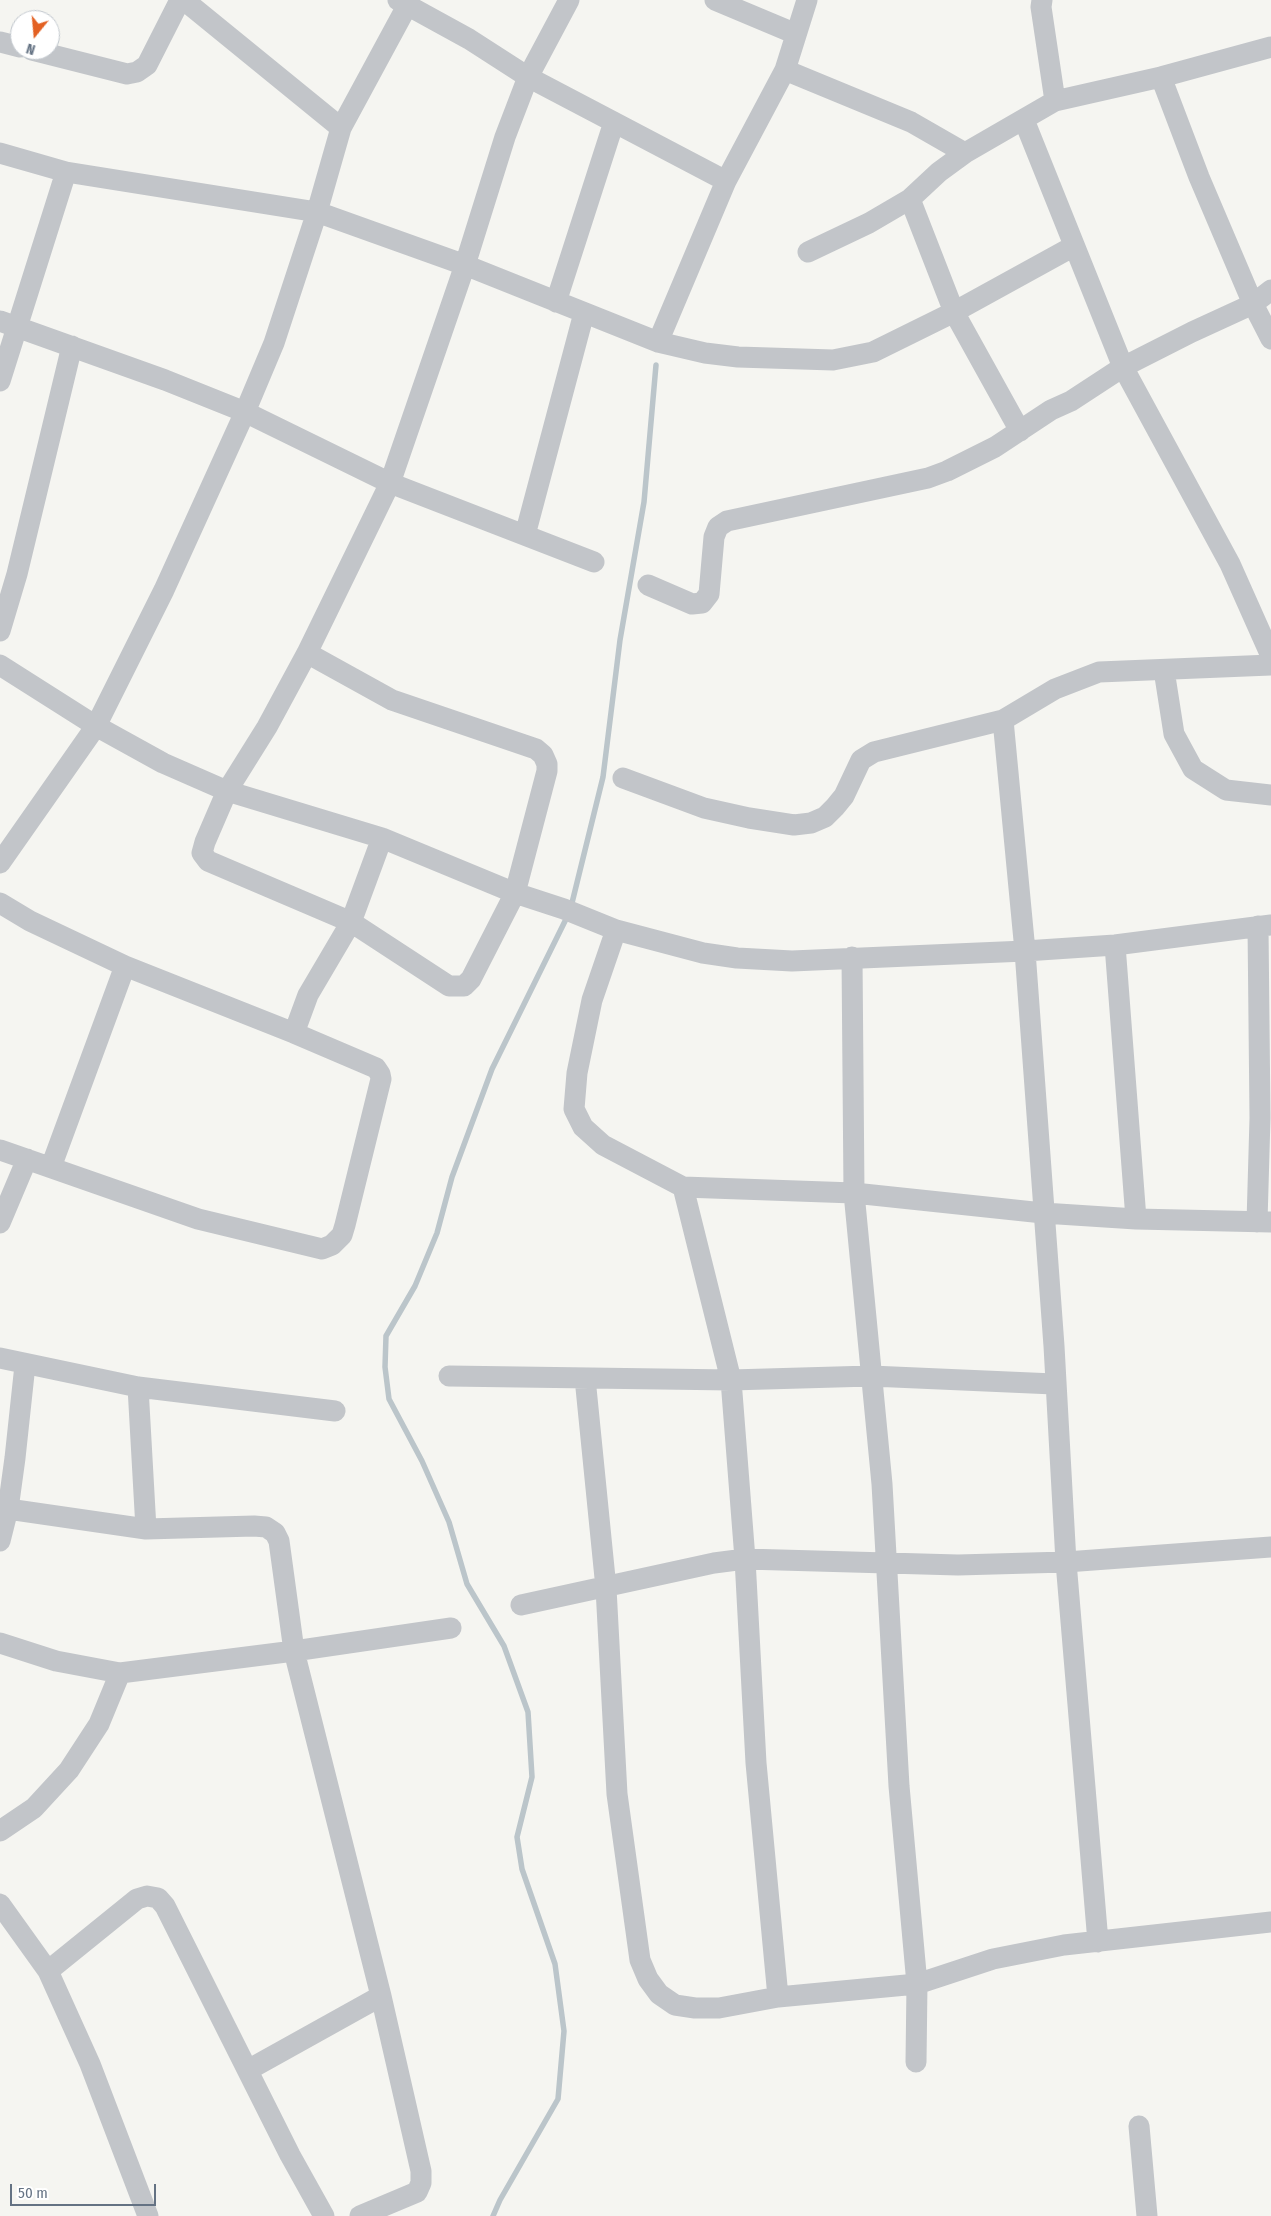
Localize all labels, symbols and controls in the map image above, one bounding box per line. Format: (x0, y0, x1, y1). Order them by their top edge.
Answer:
north arrow (10, 10, 60, 60)
text: N (24, 40, 37, 58)
scale bar (12, 2174, 159, 2206)
text: 50 m (18, 2184, 48, 2202)

